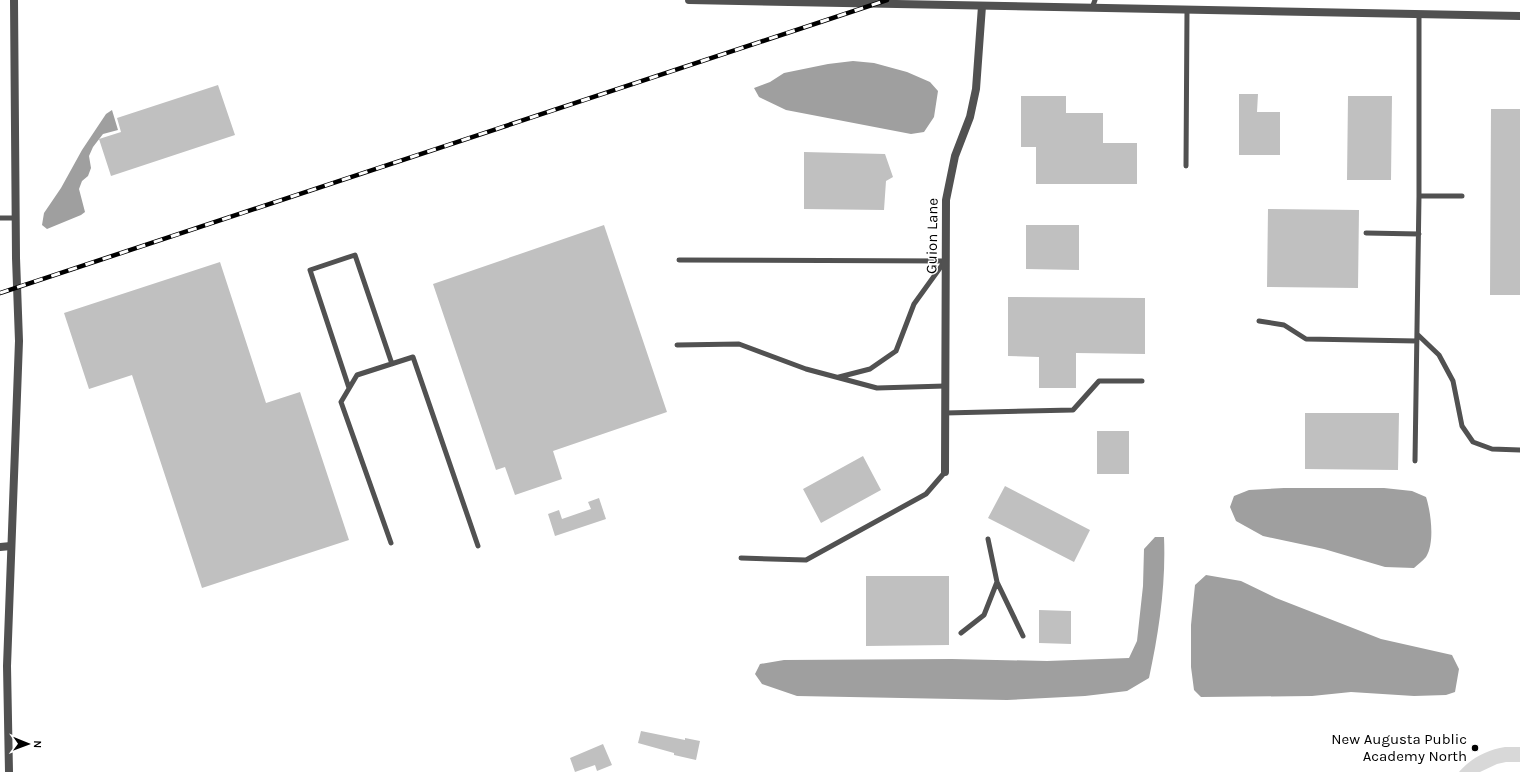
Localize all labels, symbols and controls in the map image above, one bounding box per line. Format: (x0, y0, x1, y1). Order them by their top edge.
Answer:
street label: Guion Lane (922, 198, 942, 274)
north arrow (8, 724, 48, 764)
place label: New Augusta Public Academy North (1331, 730, 1467, 765)
text: N (31, 740, 44, 748)
marker: New Augusta Public Academy North (1470, 743, 1480, 753)

